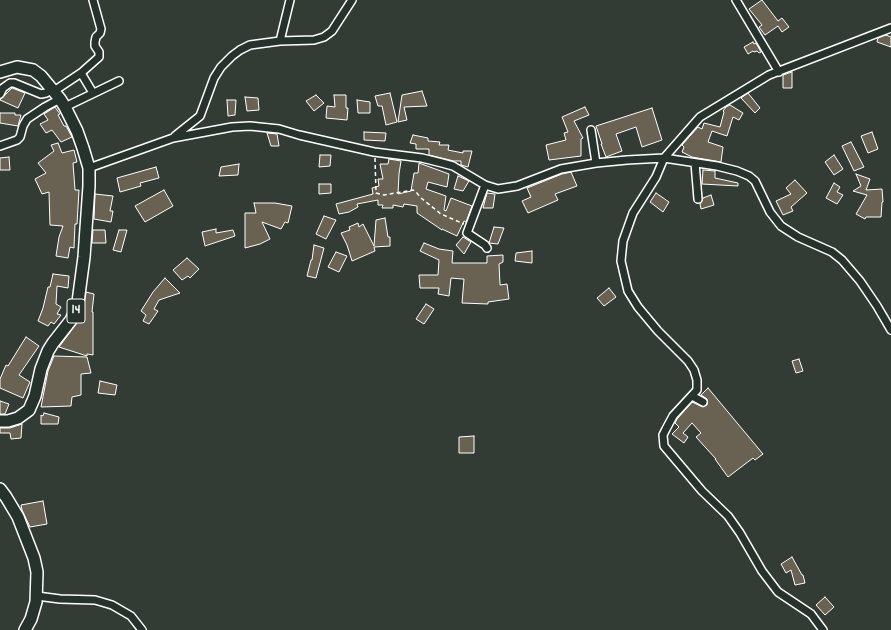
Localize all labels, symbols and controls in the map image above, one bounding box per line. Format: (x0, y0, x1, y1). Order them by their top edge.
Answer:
road number: 14 (67, 299, 85, 323)

